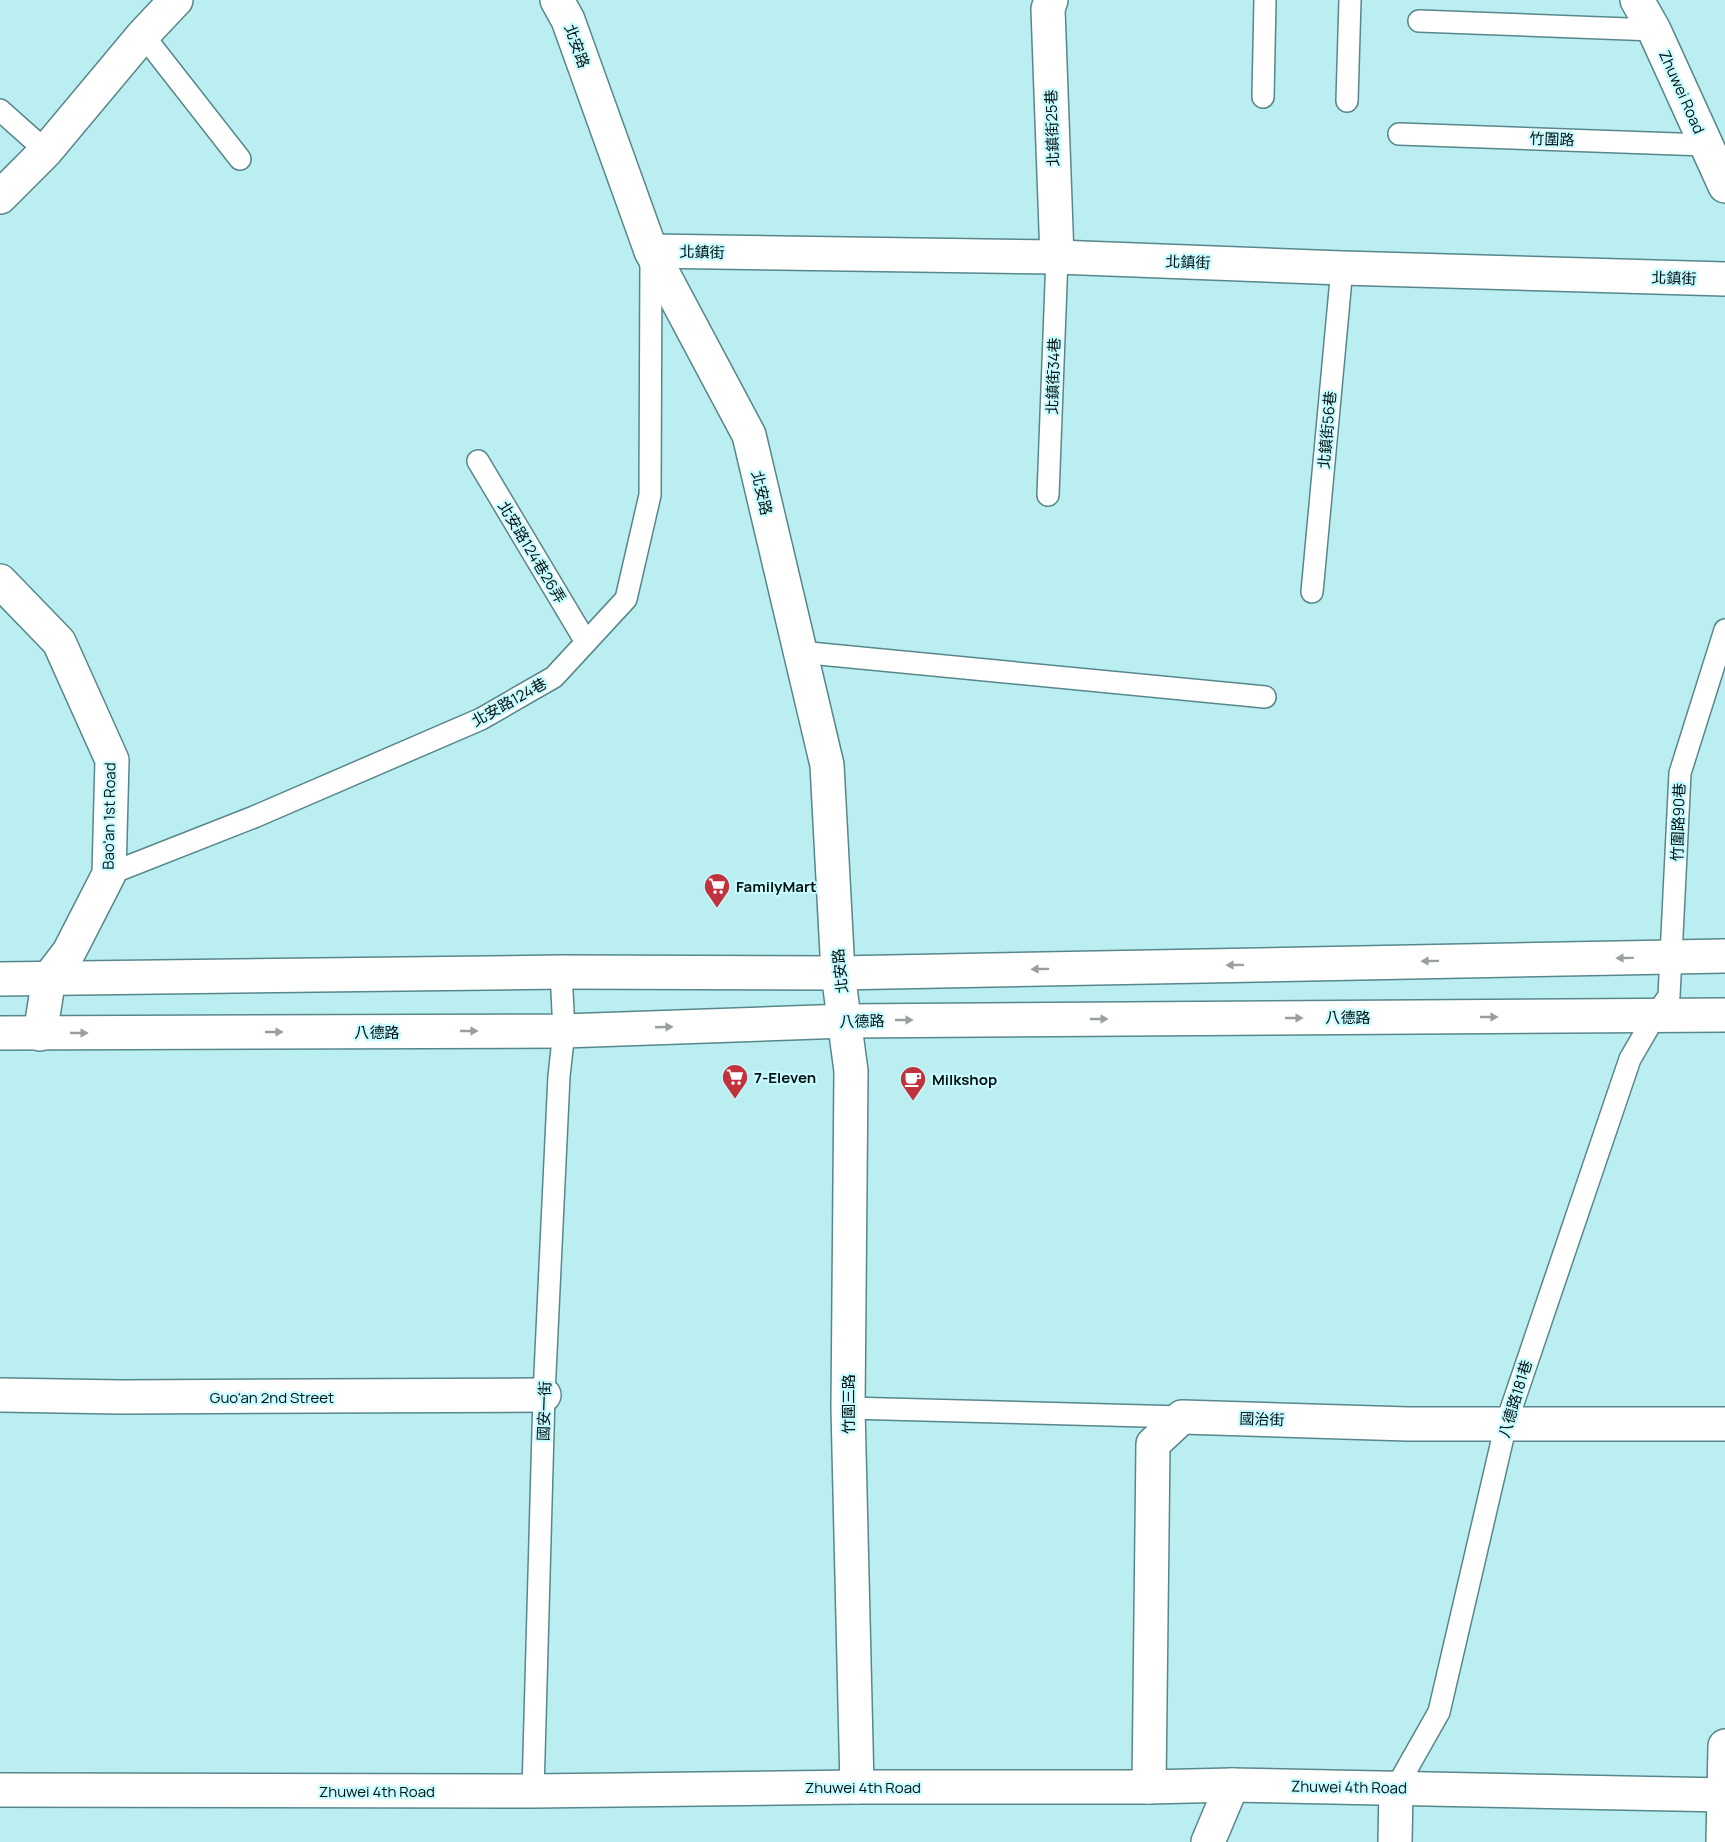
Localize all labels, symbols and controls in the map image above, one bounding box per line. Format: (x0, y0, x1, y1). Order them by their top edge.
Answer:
street label: 北安路 (559, 21, 595, 71)
street label: Zhuwei Road (1654, 47, 1710, 137)
street label: 北鎮街25巷 (1040, 89, 1064, 167)
street label: 竹圍路 (1529, 128, 1575, 150)
street label: 北鎮街 (679, 241, 725, 263)
street label: 北鎮街 (1165, 251, 1211, 273)
street label: 北鎮街 (1651, 267, 1697, 289)
street label: 北鎮街34巷 (1041, 337, 1065, 415)
street label: 北鎮街56巷 (1313, 390, 1341, 470)
street label: 北安路 (747, 469, 777, 517)
street label: 北安路124巷26弄 (493, 497, 571, 607)
street label: 北安路124巷 (468, 673, 550, 731)
street label: Bao'an 1st Road (98, 762, 120, 870)
street label: 竹圍路90巷 (1666, 782, 1690, 862)
supermarket icon: FamilyMart (702, 871, 732, 909)
place label: FamilyMart (736, 876, 816, 897)
street label: 北安路 (827, 948, 853, 994)
one-way arrow (1615, 953, 1634, 963)
one-way arrow (1420, 957, 1439, 966)
one-way arrow (1225, 960, 1244, 970)
one-way arrow (1030, 964, 1049, 974)
street label: 八德路 (1325, 1007, 1371, 1028)
street label: 八德路 (839, 1010, 885, 1032)
one-way arrow (1480, 1012, 1499, 1022)
one-way arrow (1285, 1013, 1304, 1023)
one-way arrow (1090, 1014, 1109, 1024)
one-way arrow (895, 1015, 914, 1025)
street label: 八德路 (354, 1022, 400, 1043)
one-way arrow (655, 1023, 674, 1032)
one-way arrow (460, 1027, 479, 1036)
one-way arrow (70, 1028, 89, 1038)
one-way arrow (265, 1028, 284, 1037)
supermarket icon: 7-Eleven (720, 1062, 750, 1100)
cafe icon: Milkshop (898, 1064, 928, 1102)
place label: 7-Eleven (754, 1067, 816, 1088)
place label: Milkshop (932, 1069, 997, 1090)
street label: 八德路181巷 (1493, 1357, 1537, 1441)
street label: 竹圍三路 (838, 1374, 859, 1434)
street label: 國安一街 (532, 1381, 556, 1441)
street label: Guo'an 2nd Street (210, 1387, 334, 1408)
street label: 國治街 (1239, 1408, 1285, 1430)
street label: Zhuwei 4th Road (1291, 1775, 1407, 1799)
street label: Zhuwei 4th Road (805, 1777, 921, 1798)
street label: Zhuwei 4th Road (319, 1781, 435, 1802)

